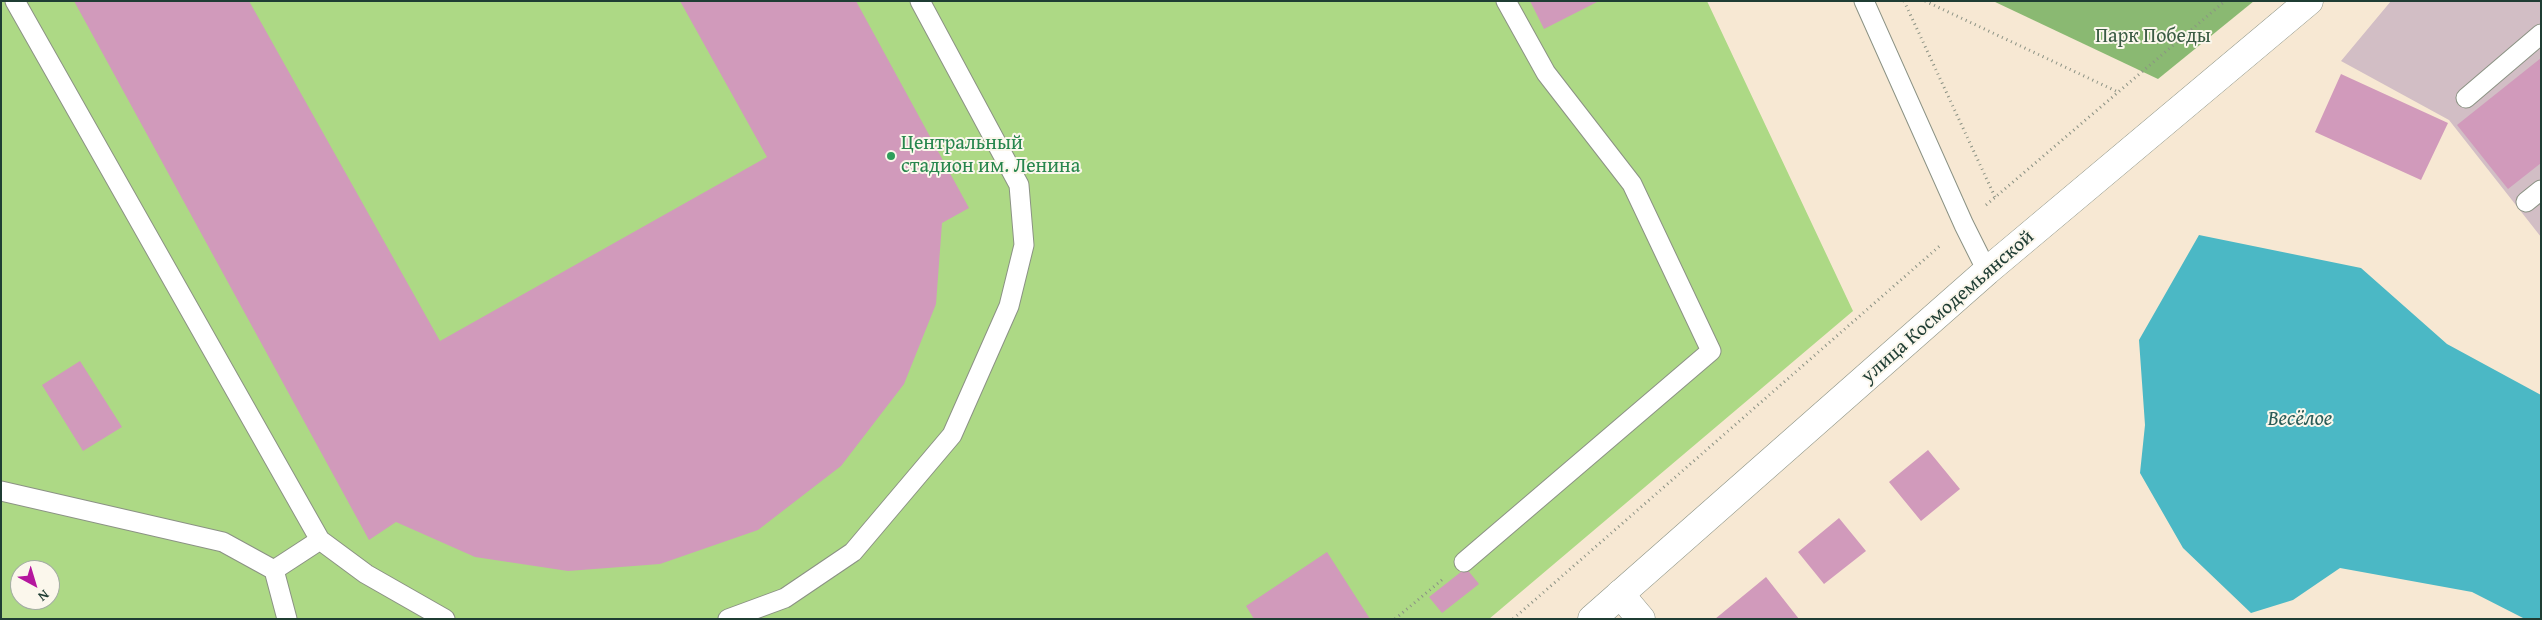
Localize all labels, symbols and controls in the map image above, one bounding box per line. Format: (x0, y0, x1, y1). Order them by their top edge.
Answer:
park label: Парк Победы (2095, 25, 2211, 49)
place label: Центральный стадион им. Ленина (901, 132, 1080, 179)
marker: Центральный стадион им. Ленина (885, 150, 897, 162)
street label: улица Космодемьянской (1857, 225, 2039, 389)
water label: Весёлое (2268, 407, 2332, 433)
north arrow (10, 560, 60, 610)
text: N (34, 585, 54, 607)

